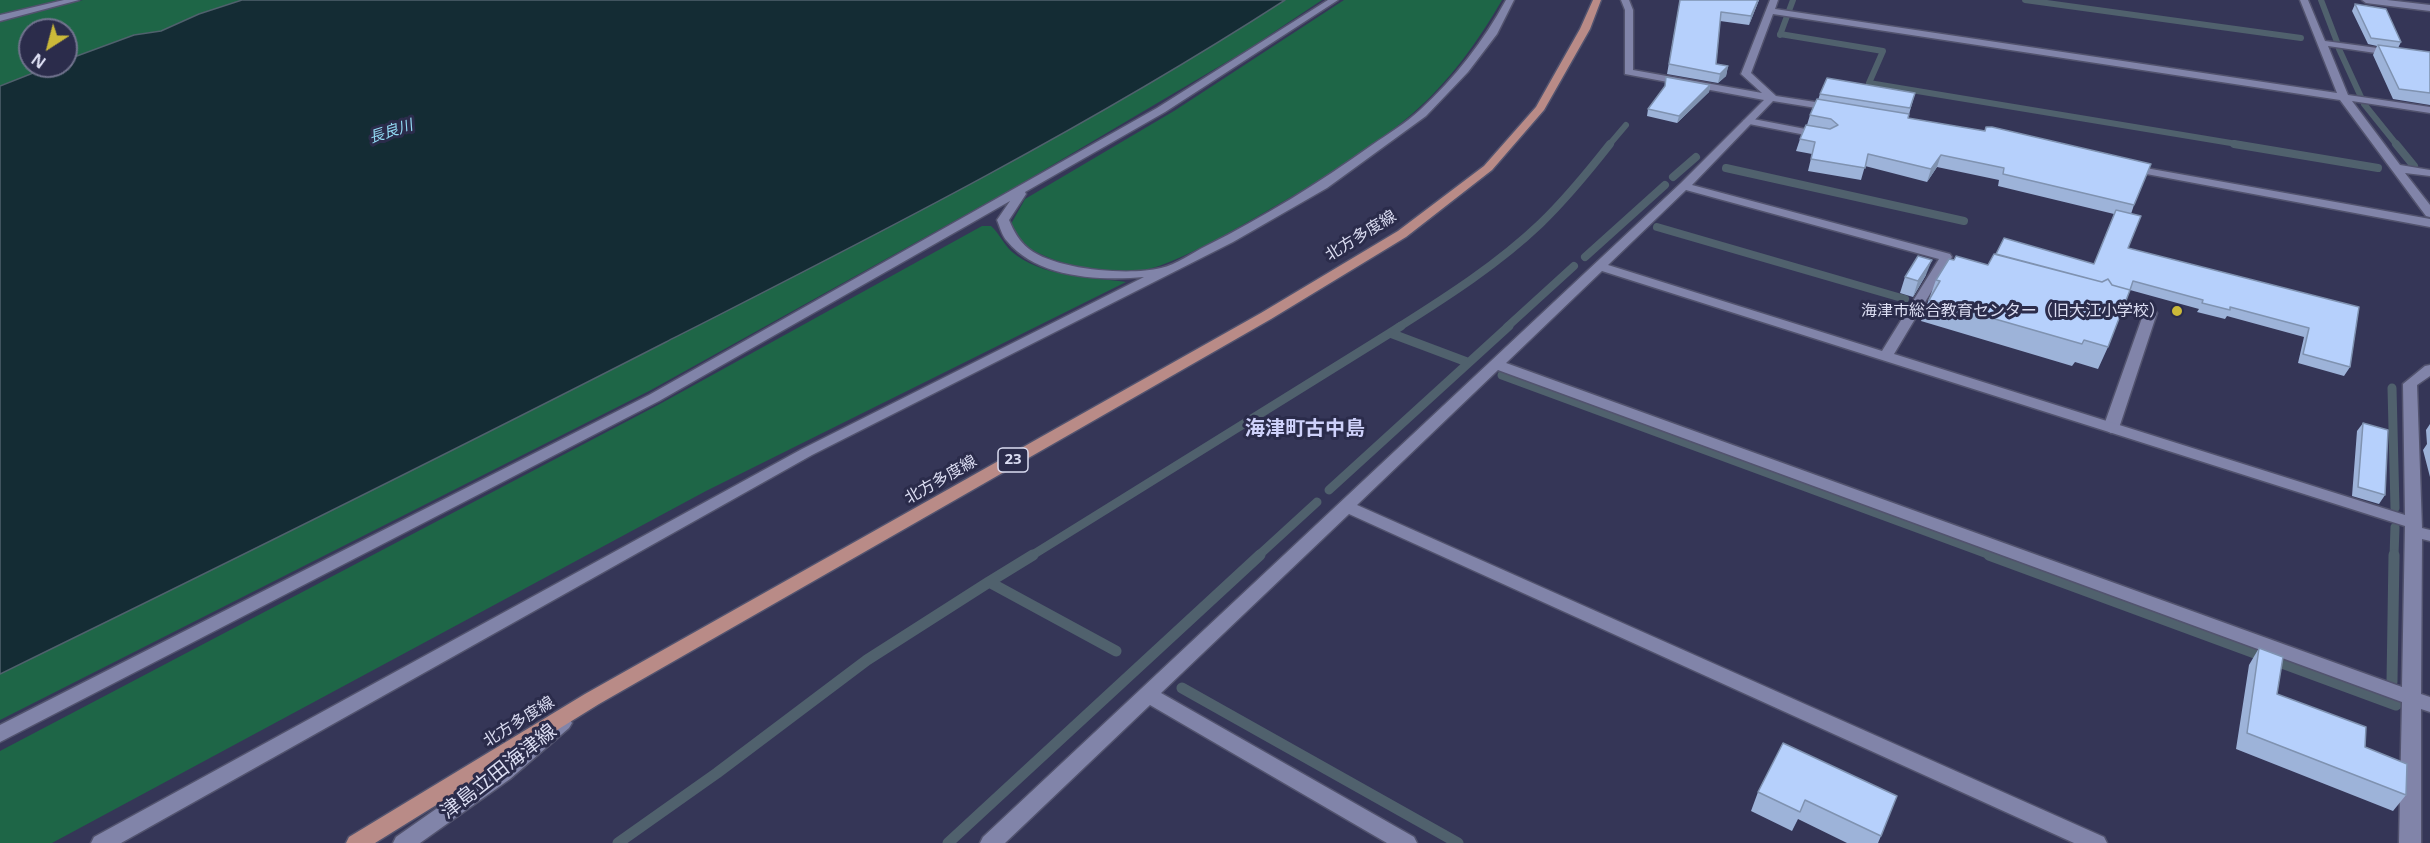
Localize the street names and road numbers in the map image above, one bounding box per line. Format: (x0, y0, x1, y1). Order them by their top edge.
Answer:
street label: 北方多度線 (1322, 207, 1400, 265)
road number: 23 (998, 448, 1028, 472)
street label: 北方多度線 (902, 452, 980, 508)
street label: 北方多度線 (480, 693, 558, 751)
street label: 津島立田海津線 (436, 719, 562, 825)

